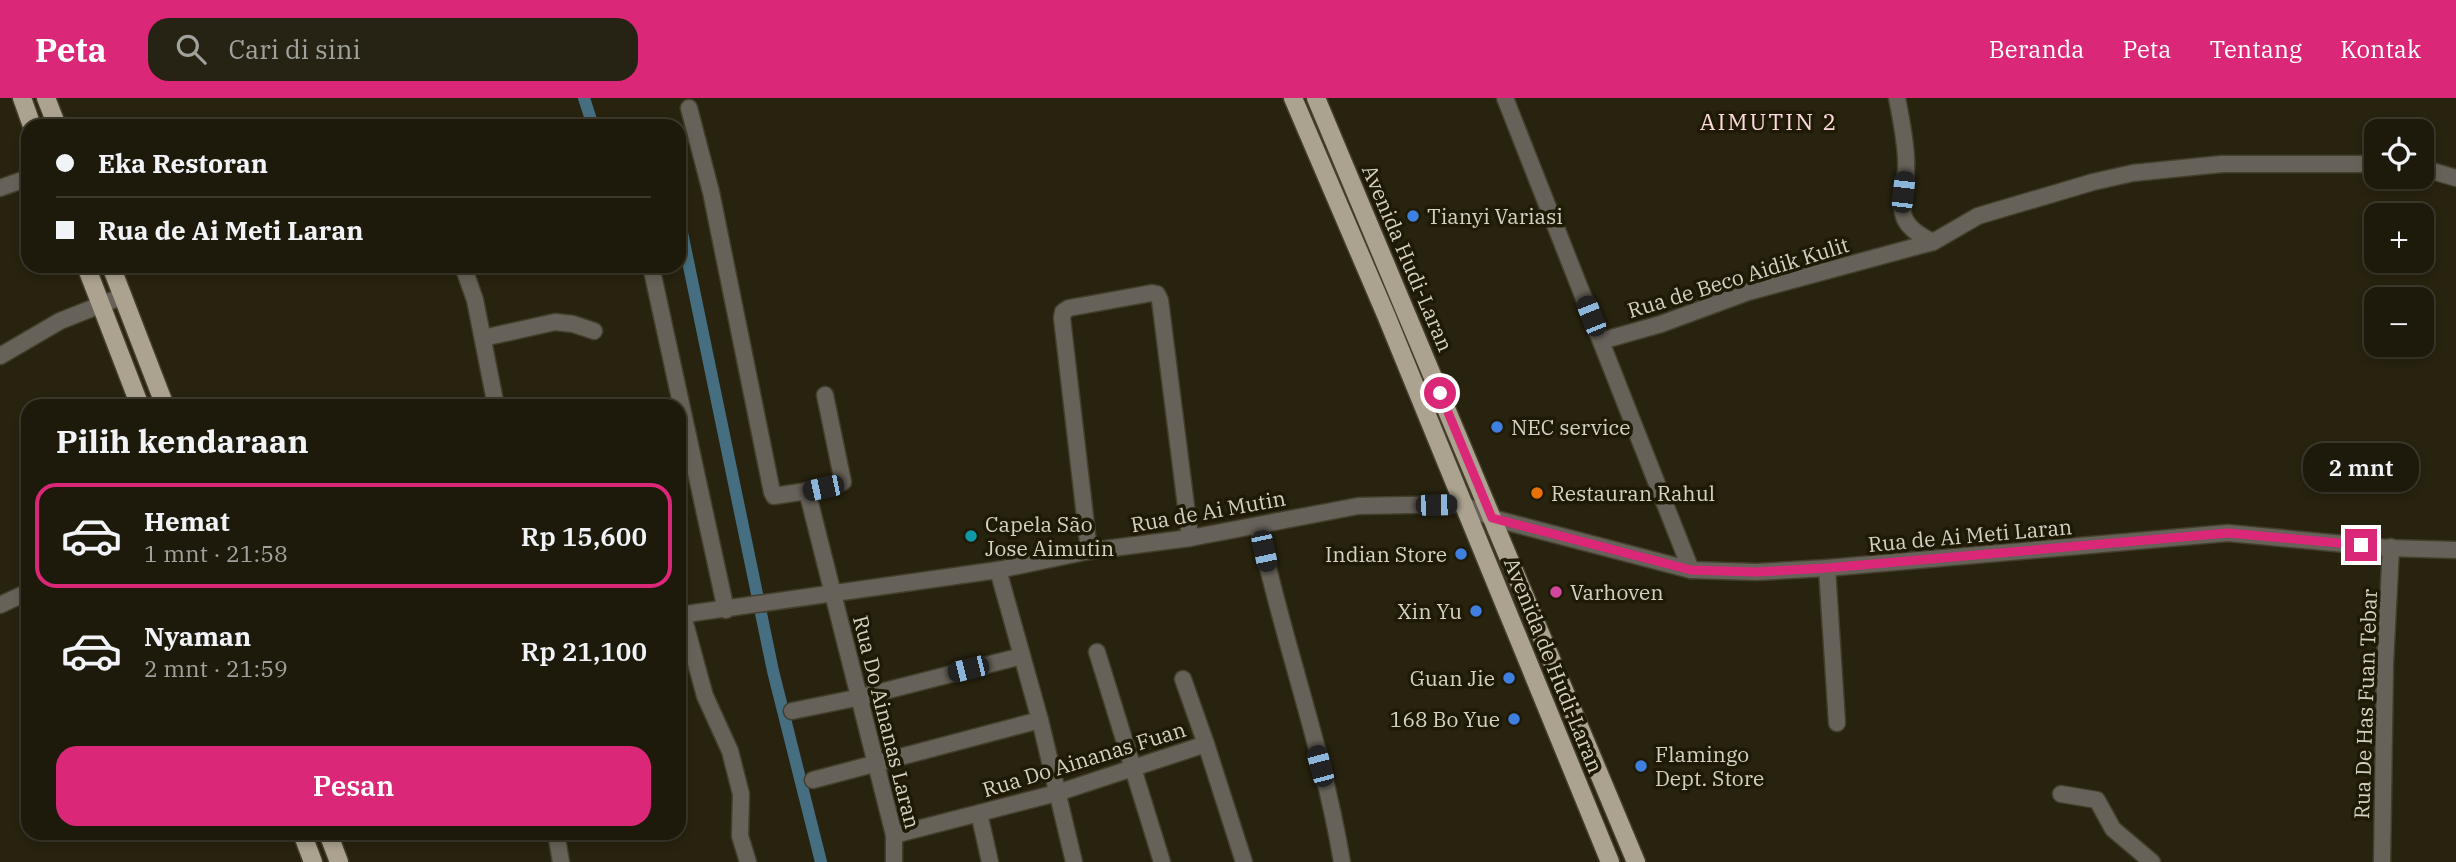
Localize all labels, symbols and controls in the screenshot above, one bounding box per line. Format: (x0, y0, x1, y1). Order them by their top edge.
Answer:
search box (148, 18, 638, 81)
text: Peta (35, 28, 106, 71)
icon: search (172, 30, 210, 68)
text: Cari di sini (228, 32, 361, 66)
text: Beranda (1989, 33, 2084, 65)
text: Peta (2122, 33, 2171, 65)
text: Tentang (2209, 33, 2302, 65)
text: Kontak (2340, 33, 2421, 65)
district label: AIMUTIN 2 (1700, 106, 1838, 136)
map controls (2364, 119, 2434, 357)
button: locate (2364, 119, 2434, 189)
text: Eka Restoran (98, 146, 268, 180)
street label: Avenida Hudi-Laran (1356, 160, 1460, 356)
car (1891, 170, 1916, 214)
place label: Tianyi Variasi (1427, 202, 1563, 230)
button: + (2364, 203, 2434, 273)
marker: Tianyi Variasi (1405, 208, 1421, 224)
text: Rua de Ai Meti Laran (98, 213, 363, 247)
street label: Rua de Beco Aidik Kulit (1624, 230, 1852, 324)
button: − (2364, 287, 2434, 357)
car (1574, 293, 1609, 339)
route start (1424, 377, 1456, 409)
place label: NEC service (1511, 413, 1630, 441)
marker: NEC service (1489, 419, 1505, 435)
text: Pilih kendaraan (56, 420, 309, 462)
callout: 2 mnt (2303, 444, 2419, 492)
text: 2 mnt (2329, 452, 2393, 482)
car (801, 473, 846, 503)
place label: Restauran Rahul (1551, 479, 1715, 507)
street label: Rua de Ai Mutin (1128, 484, 1288, 538)
marker: Restauran Rahul (1529, 485, 1545, 501)
car (1415, 494, 1458, 516)
icon: car (60, 504, 123, 567)
text: Hemat (144, 504, 230, 538)
place label: Capela São Jose Aimutin (985, 510, 1114, 562)
street label: Rua de Ai Meti Laran (1867, 512, 2073, 558)
text: Rp 15,600 (521, 519, 647, 553)
marker: Capela São Jose Aimutin (963, 528, 979, 544)
car (1250, 528, 1279, 574)
route end (2345, 529, 2377, 561)
text: 1 mnt · 21:58 (144, 538, 288, 568)
place label: Indian Store (1325, 540, 1447, 568)
marker: Indian Store (1453, 546, 1469, 562)
street label: Avenida de Hudi-Laran (1498, 553, 1610, 777)
place label: Varhoven (1570, 578, 1664, 606)
marker: Varhoven (1548, 584, 1564, 600)
street label: Rua De Has Fuan Tebar (2347, 588, 2383, 820)
place label: Xin Yu (1398, 597, 1462, 625)
marker: Xin Yu (1468, 603, 1484, 619)
street label: Rua Do Ainanas Laran (847, 612, 927, 832)
icon: car (60, 619, 123, 682)
text: Nyaman (144, 619, 251, 653)
text: Rp 21,100 (521, 634, 647, 668)
text: 2 mnt · 21:59 (144, 653, 288, 683)
car (946, 654, 991, 684)
place label: Guan Jie (1410, 664, 1495, 692)
marker: Guan Jie (1501, 670, 1517, 686)
place label: 168 Bo Yue (1390, 705, 1500, 733)
marker: 168 Bo Yue (1506, 711, 1522, 727)
street label: Rua Do Ainanas Fuan (979, 715, 1189, 803)
place label: Flamingo Dept. Store (1655, 740, 1764, 792)
car (1305, 743, 1336, 789)
button: Pesan (56, 746, 651, 826)
marker: Flamingo Dept. Store (1633, 758, 1649, 774)

